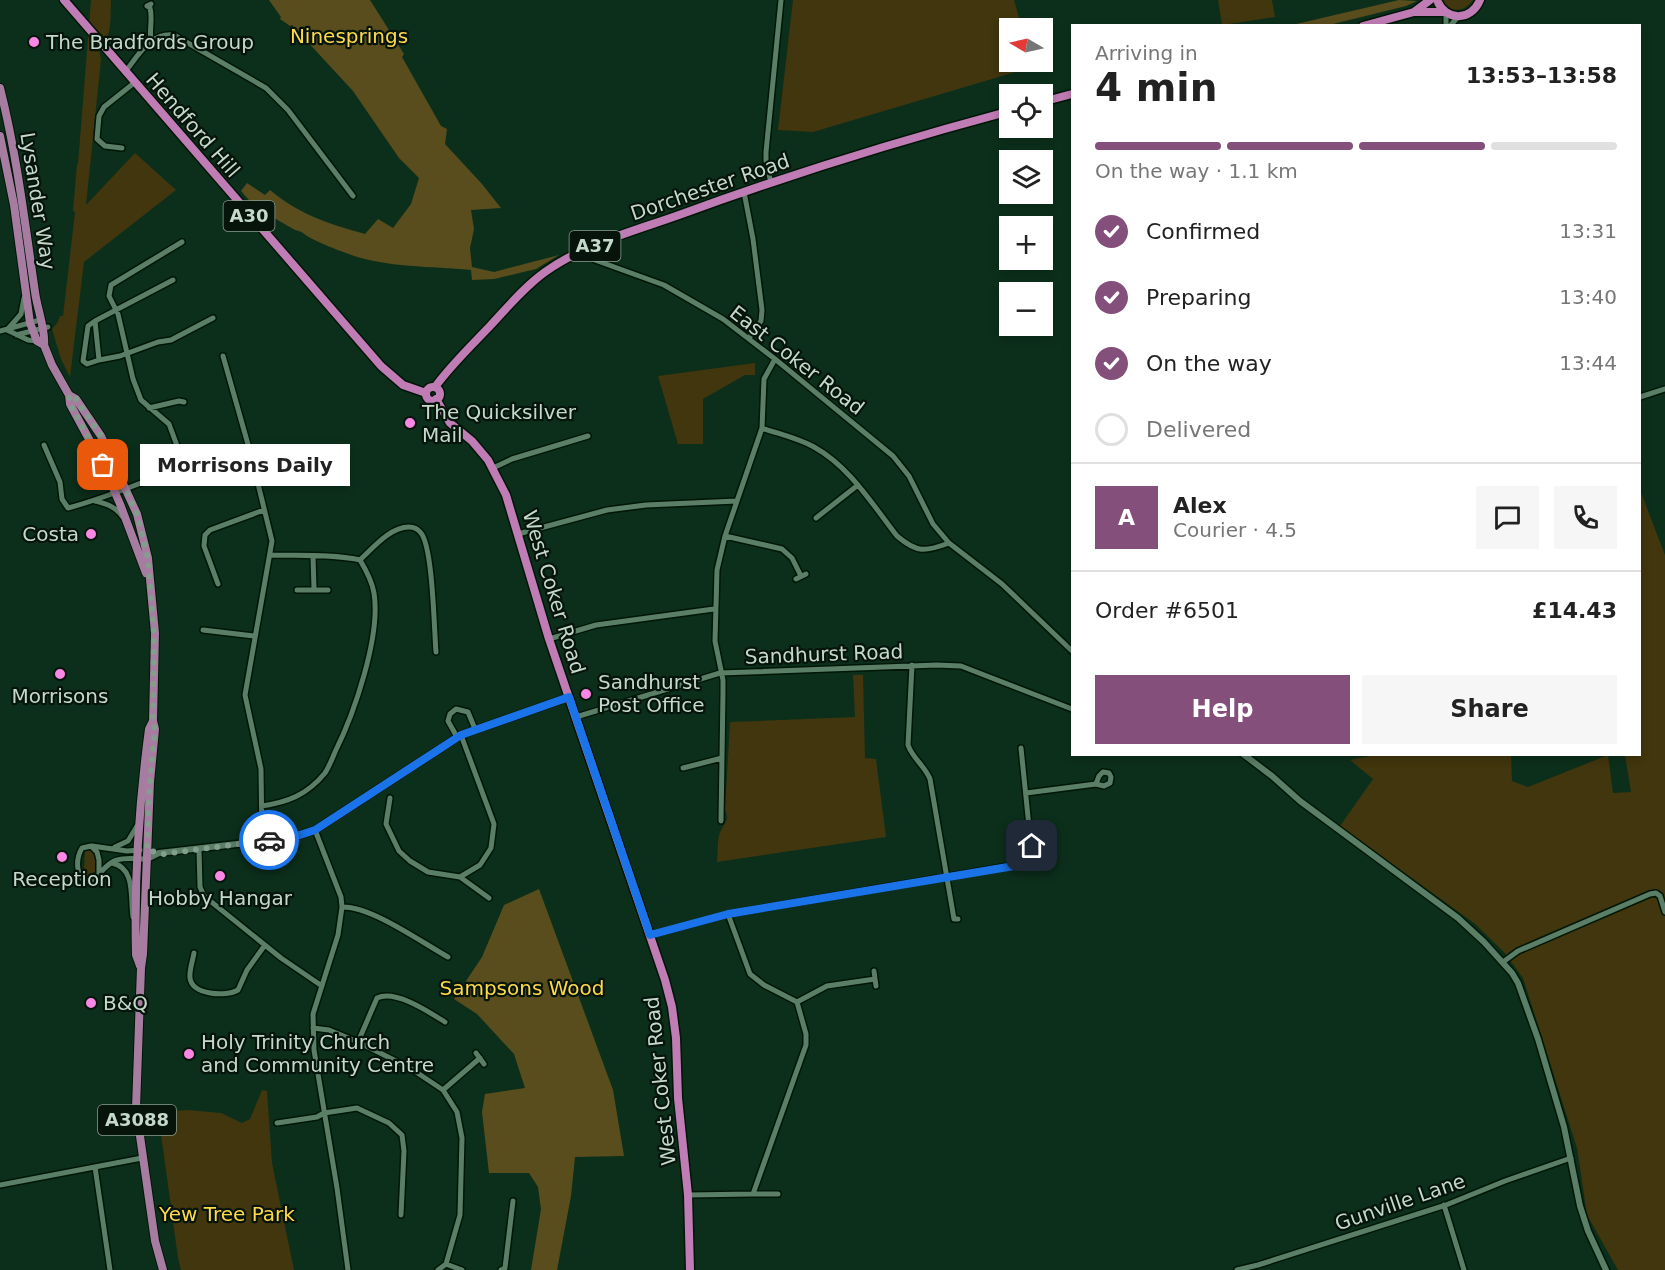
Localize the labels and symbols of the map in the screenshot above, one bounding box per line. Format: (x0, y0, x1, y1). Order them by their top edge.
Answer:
north arrow (999, 18, 1053, 72)
park label: Ninesprings (290, 24, 408, 48)
place label: The Bradfords Group (45, 30, 254, 54)
marker: The Bradfords Group (27, 35, 41, 49)
street label: Hendford Hill (141, 68, 245, 182)
street label: Lysander Way (15, 131, 61, 272)
street label: Dorchester Road (627, 149, 793, 225)
road number: A30 (224, 201, 274, 231)
road number: A37 (570, 231, 620, 261)
street label: East Coker Road (725, 300, 869, 420)
place label: The Quicksilver Mail (421, 400, 577, 447)
marker: The Quicksilver Mail (403, 416, 417, 430)
pin (77, 439, 128, 490)
callout: Morrisons Daily (139, 444, 349, 486)
street label: West Coker Road (518, 507, 590, 677)
place label: Costa (22, 522, 79, 546)
marker: Costa (84, 527, 98, 541)
street label: Sandhurst Road (744, 639, 904, 669)
marker: Morrisons (53, 667, 67, 681)
place label: Sandhurst Post Office (598, 670, 705, 717)
place label: Morrisons (12, 684, 108, 708)
marker: Sandhurst Post Office (579, 687, 593, 701)
courier (239, 810, 299, 870)
pin (1006, 820, 1057, 871)
marker: Reception (55, 850, 69, 864)
place label: Reception (12, 867, 112, 891)
marker: Hobby Hangar (213, 869, 227, 883)
place label: Hobby Hangar (148, 886, 293, 910)
park label: Sampsons Wood (439, 976, 605, 1000)
place label: B&Q (103, 991, 148, 1015)
street label: West Coker Road (639, 995, 681, 1167)
marker: B&Q (84, 996, 98, 1010)
place label: Holy Trinity Church and Community Centre (201, 1030, 434, 1077)
marker: Holy Trinity Church and Community Centre (182, 1047, 196, 1061)
road number: A3088 (98, 1105, 176, 1135)
street label: Gunville Lane (1332, 1168, 1468, 1236)
park label: Yew Tree Park (158, 1202, 295, 1226)

